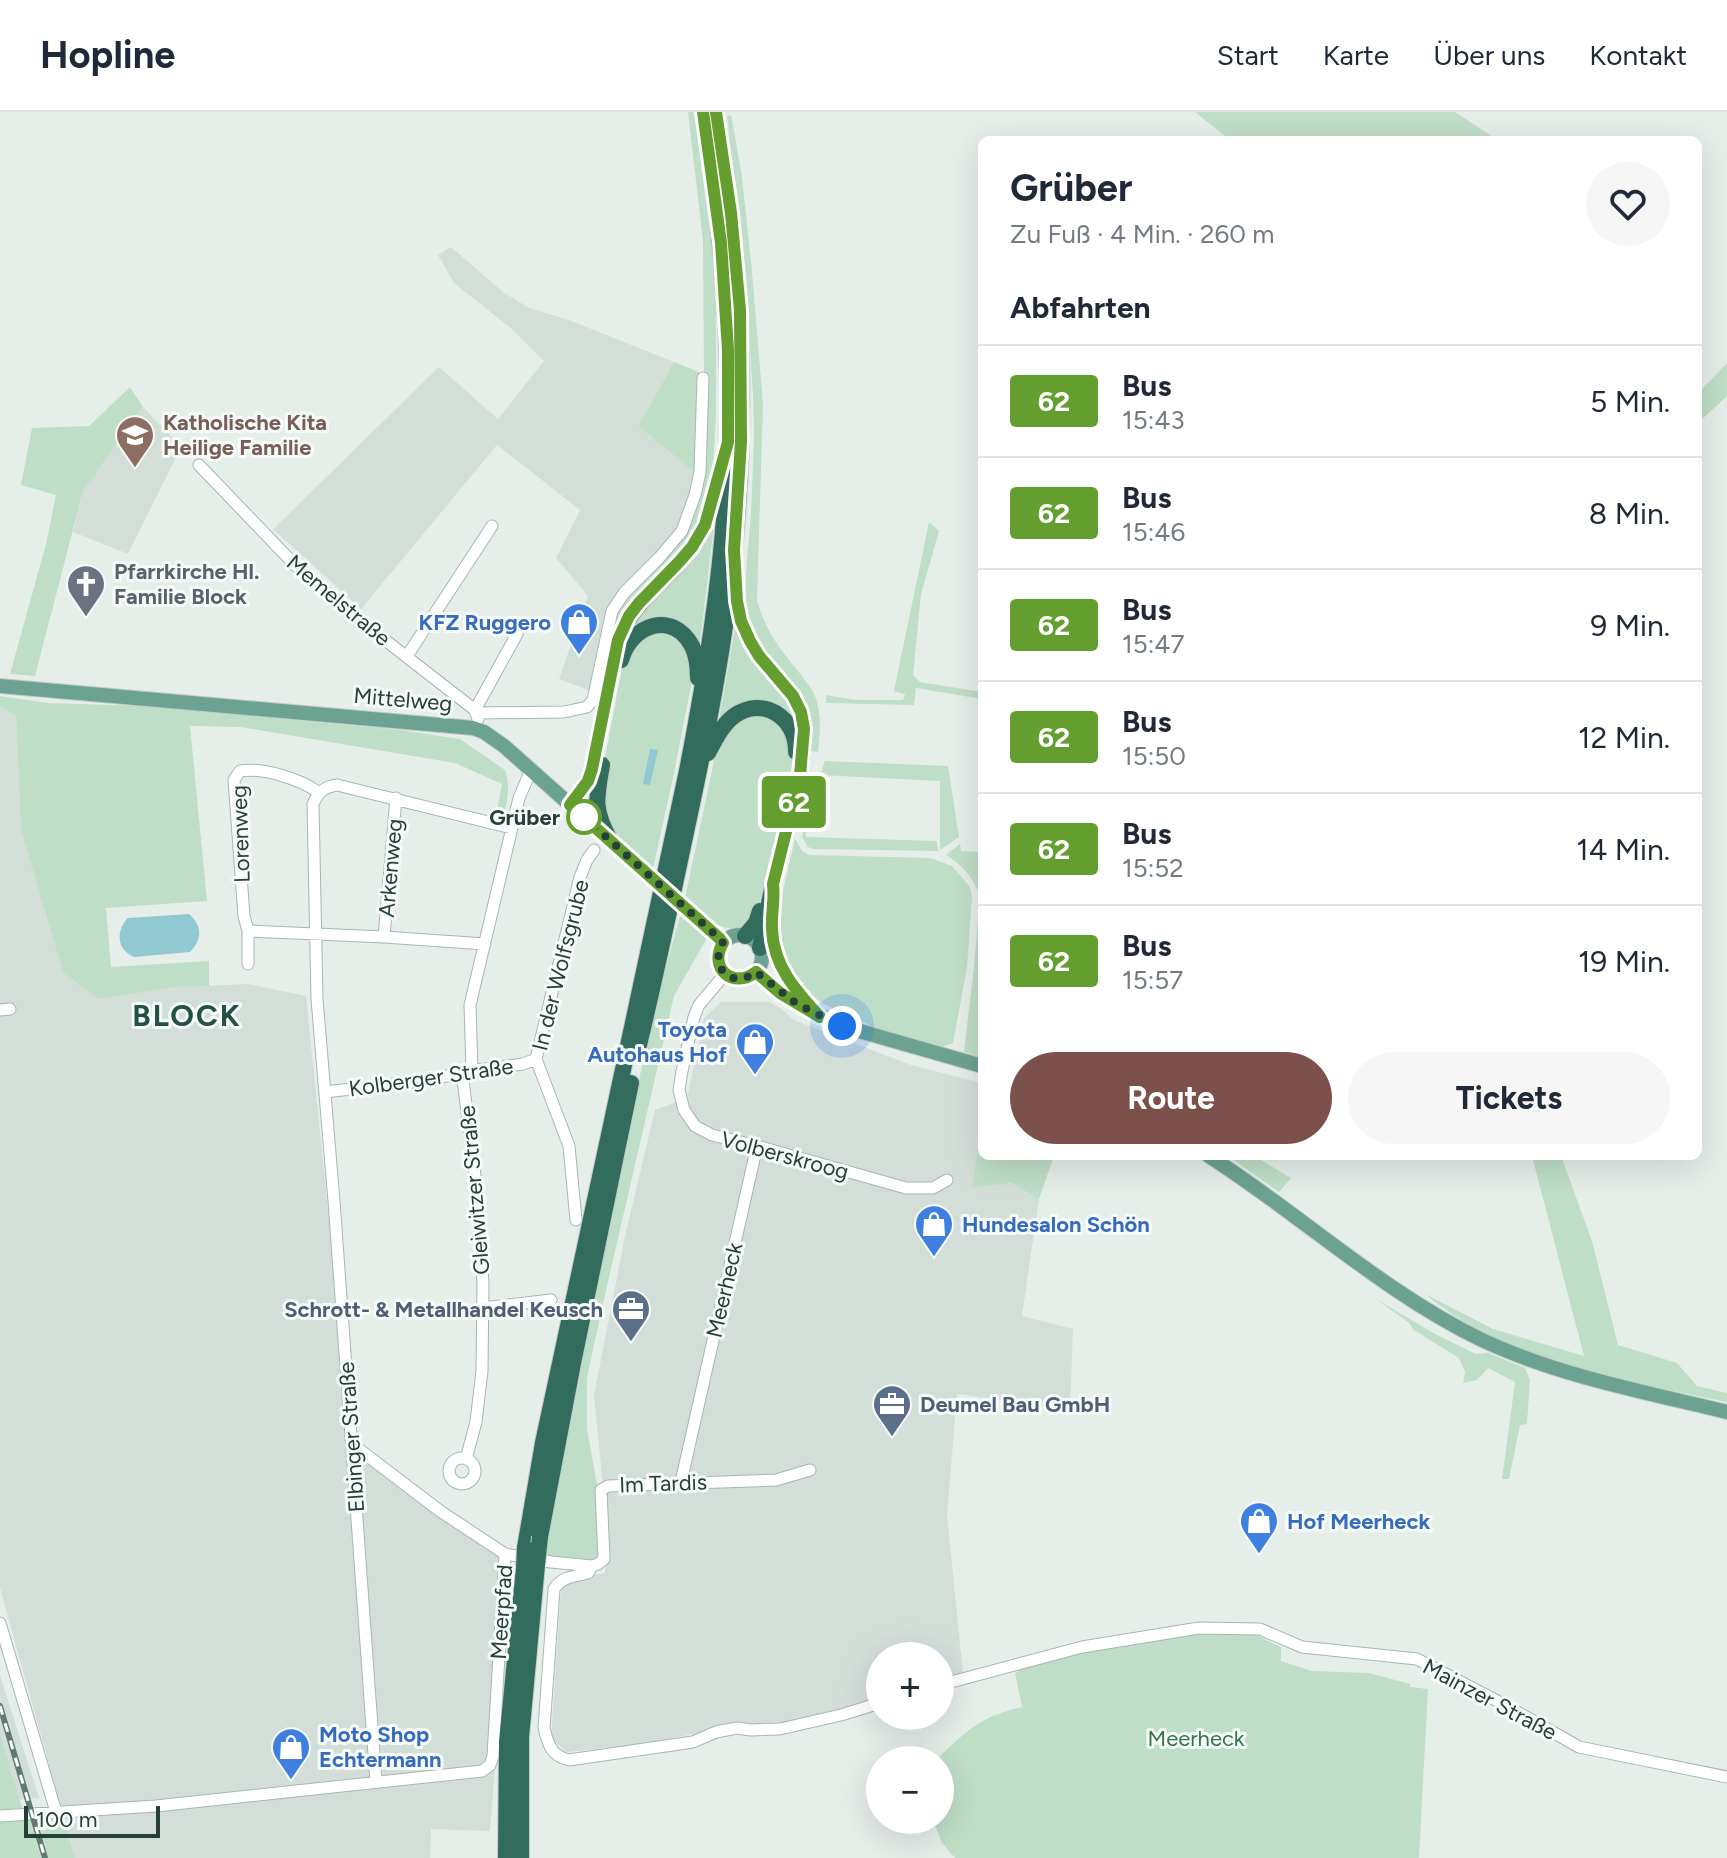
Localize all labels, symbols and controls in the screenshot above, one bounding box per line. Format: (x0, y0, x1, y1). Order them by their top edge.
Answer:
text: Hopline (40, 32, 175, 78)
text: Start (1217, 38, 1279, 72)
text: Karte (1323, 38, 1389, 72)
text: Über uns (1433, 38, 1545, 72)
text: Kontakt (1589, 38, 1687, 72)
button: heart (1586, 162, 1670, 246)
text: Grüber (1010, 165, 1132, 211)
text: Zu Fuß · 4 Min. · 260 m (1010, 218, 1275, 250)
text: Abfahrten (1010, 289, 1151, 326)
text: Bus (1122, 367, 1171, 404)
text: 5 Min. (1590, 383, 1670, 420)
text: 62 (1038, 384, 1070, 418)
text: 15:43 (1122, 404, 1185, 436)
place label: Katholische Kita Heilige Familie (163, 409, 327, 461)
school or university icon: Katholische Kita Heilige Familie (114, 414, 156, 469)
text: Bus (1122, 479, 1171, 516)
text: 8 Min. (1589, 495, 1670, 532)
text: 62 (1038, 496, 1070, 530)
text: 15:46 (1122, 516, 1185, 548)
street label: Memelstraße (281, 549, 396, 652)
place label: Pfarrkirche Hl. Familie Block (114, 558, 259, 610)
church icon: Pfarrkirche Hl. Familie Block (65, 563, 107, 618)
text: Bus (1122, 591, 1171, 628)
shop icon: KFZ Ruggero (558, 601, 600, 656)
text: 9 Min. (1590, 607, 1670, 644)
text: 62 (1038, 608, 1070, 642)
place label: KFZ Ruggero (419, 609, 551, 636)
text: 15:47 (1122, 628, 1184, 660)
street label: Mittelweg (352, 682, 453, 717)
text: Bus (1122, 703, 1171, 740)
text: 12 Min. (1578, 719, 1670, 756)
text: 62 (1038, 720, 1070, 754)
text: 15:50 (1122, 740, 1186, 772)
line badge: 62 (758, 776, 830, 828)
street label: Lorenweg (225, 785, 256, 883)
text: 62 (778, 785, 810, 819)
marker: Grüber (567, 800, 601, 834)
place label: Grüber (489, 804, 561, 831)
text: Bus (1122, 815, 1171, 852)
street label: Arkenweg (373, 818, 408, 918)
text: 14 Min. (1576, 831, 1670, 868)
text: 62 (1038, 832, 1070, 866)
text: 15:52 (1122, 852, 1184, 884)
street label: In der Wolfsgrube (526, 877, 595, 1053)
text: Bus (1122, 927, 1171, 964)
text: 19 Min. (1578, 943, 1670, 980)
text: 62 (1038, 944, 1070, 978)
text: 15:57 (1122, 964, 1183, 996)
district label: BLOCK (132, 997, 242, 1034)
your location (822, 1006, 862, 1046)
place label: Toyota Autohaus Hof (587, 1016, 727, 1068)
shop icon: Toyota Autohaus Hof (734, 1021, 776, 1076)
button: Route (1010, 1052, 1332, 1144)
button: Tickets (1348, 1052, 1670, 1144)
street label: Kolberger Straße (347, 1053, 515, 1102)
street label: Gleiwitzer Straße (454, 1104, 495, 1276)
street label: Volberskroog (718, 1125, 852, 1185)
shop icon: Hundesalon Schön (913, 1203, 955, 1258)
place label: Hundesalon Schön (962, 1211, 1150, 1238)
street label: Meerheck (700, 1240, 749, 1340)
office icon: Schrott- & Metallhandel Keusch (610, 1288, 652, 1343)
place label: Schrott- & Metallhandel Keusch (284, 1296, 603, 1323)
street label: Elbinger Straße (333, 1361, 370, 1513)
office icon: Deumel Bau GmbH (871, 1383, 913, 1438)
place label: Deumel Bau GmbH (920, 1391, 1110, 1418)
street label: Im Tardis (619, 1468, 707, 1499)
shop icon: Hof Meerheck (1238, 1500, 1280, 1555)
place label: Hof Meerheck (1287, 1508, 1430, 1535)
street label: Meerpfad (485, 1564, 518, 1660)
map controls (866, 1642, 954, 1834)
button: + (866, 1642, 954, 1730)
street label: Mainzer Straße (1418, 1653, 1561, 1746)
place label: Moto Shop Echtermann (319, 1721, 442, 1773)
park label: Meerheck (1148, 1725, 1245, 1752)
shop icon: Moto Shop Echtermann (270, 1726, 312, 1781)
button: − (866, 1746, 954, 1834)
scale bar (24, 1802, 160, 1838)
text: 100 m (36, 1806, 97, 1833)

